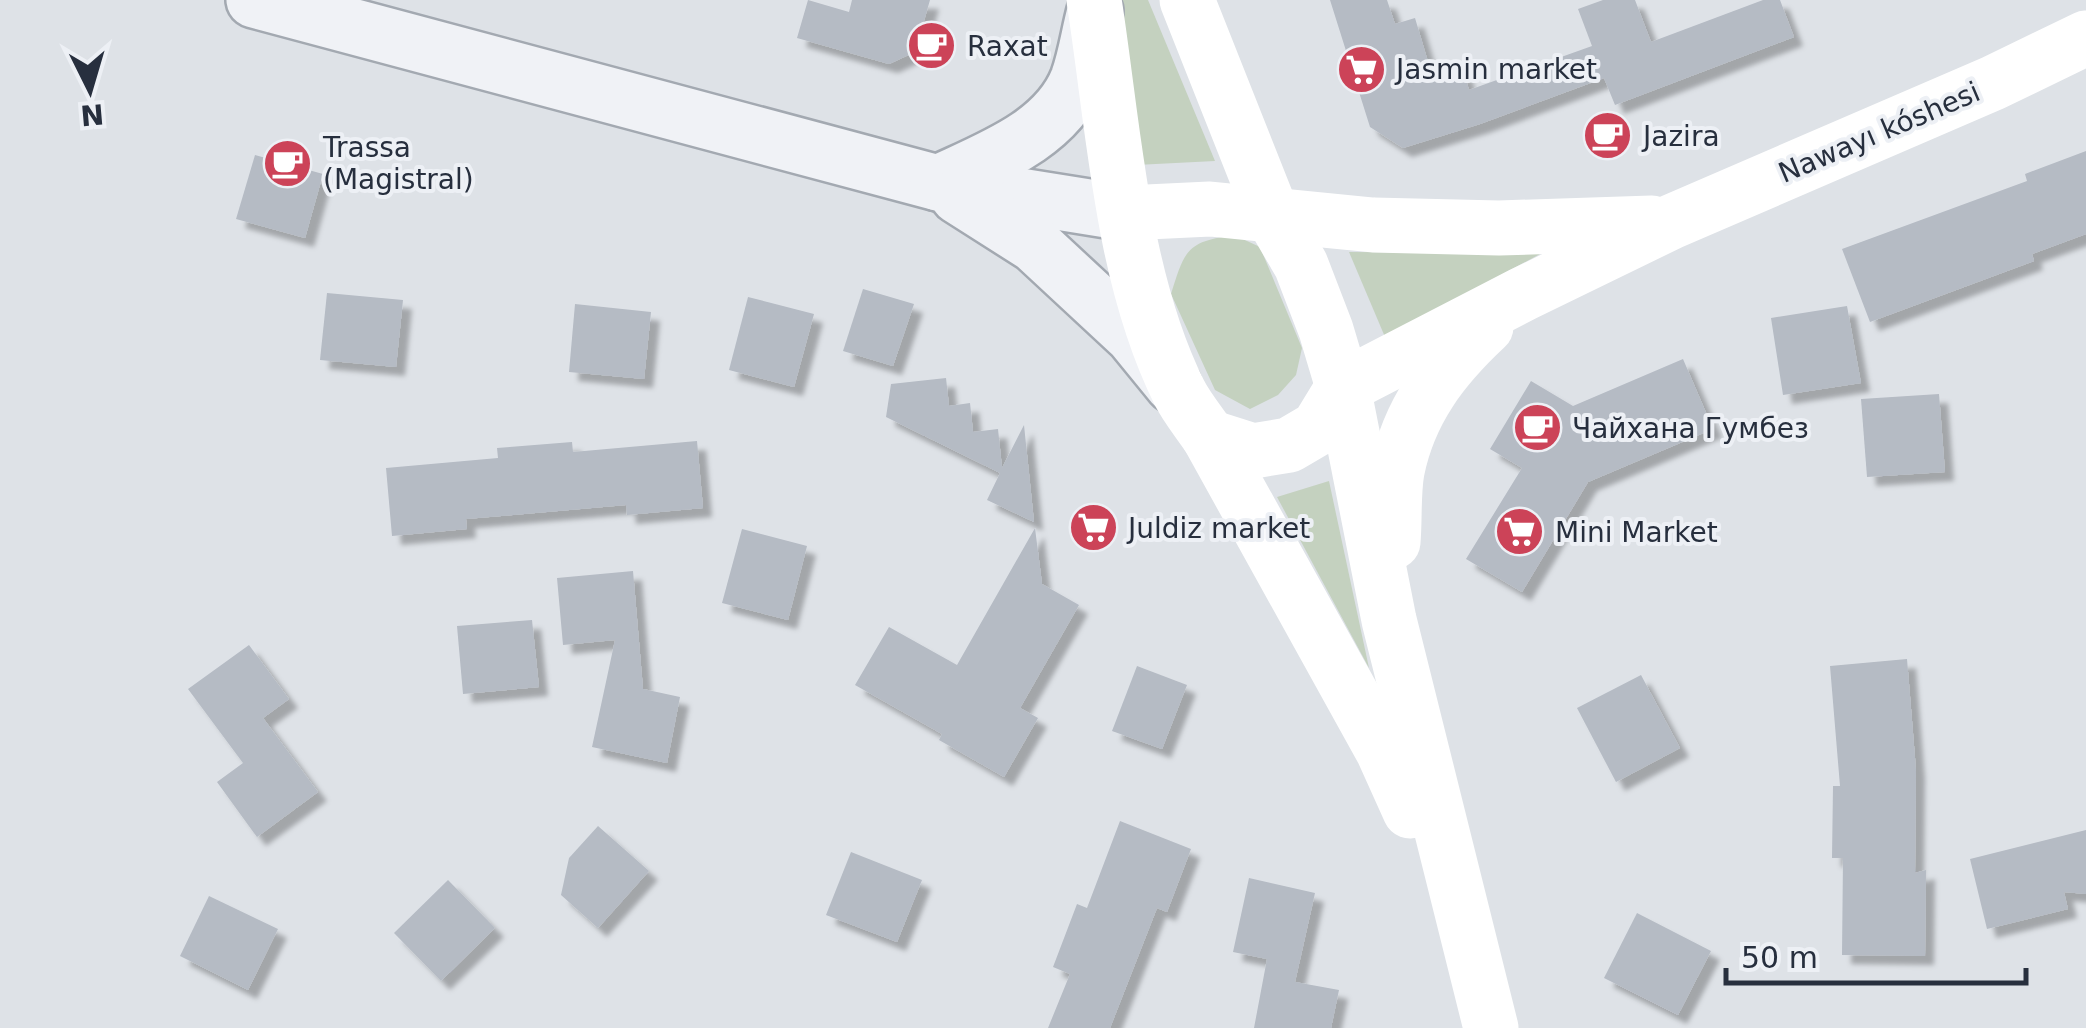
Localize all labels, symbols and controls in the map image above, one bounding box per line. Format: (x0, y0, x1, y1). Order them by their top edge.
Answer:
cafe icon: Raxat (906, 20, 958, 72)
place label: Raxat (967, 30, 1048, 63)
north arrow (40, 40, 140, 140)
supermarket icon: Jasmin market (1335, 43, 1387, 95)
place label: Jasmin market (1394, 53, 1597, 86)
street label: Nawayı kóshesi (1773, 75, 1985, 190)
text: N (79, 97, 105, 132)
cafe icon: Jazira (1582, 110, 1634, 162)
place label: Jazira (1641, 120, 1720, 153)
place label: Trassa (Magistral) (322, 131, 474, 196)
cafe icon: Trassa (Magistral) (262, 137, 314, 189)
cafe icon: Чайхана Гумбез (1511, 402, 1563, 454)
place label: Чайхана Гумбез (1572, 412, 1809, 445)
supermarket icon: Juldiz market (1067, 502, 1119, 554)
supermarket icon: Mini Market (1494, 506, 1546, 558)
place label: Juldiz market (1126, 512, 1310, 545)
place label: Mini Market (1555, 516, 1718, 549)
scale bar (1726, 923, 2026, 985)
text: 50 m (1741, 940, 1818, 975)

